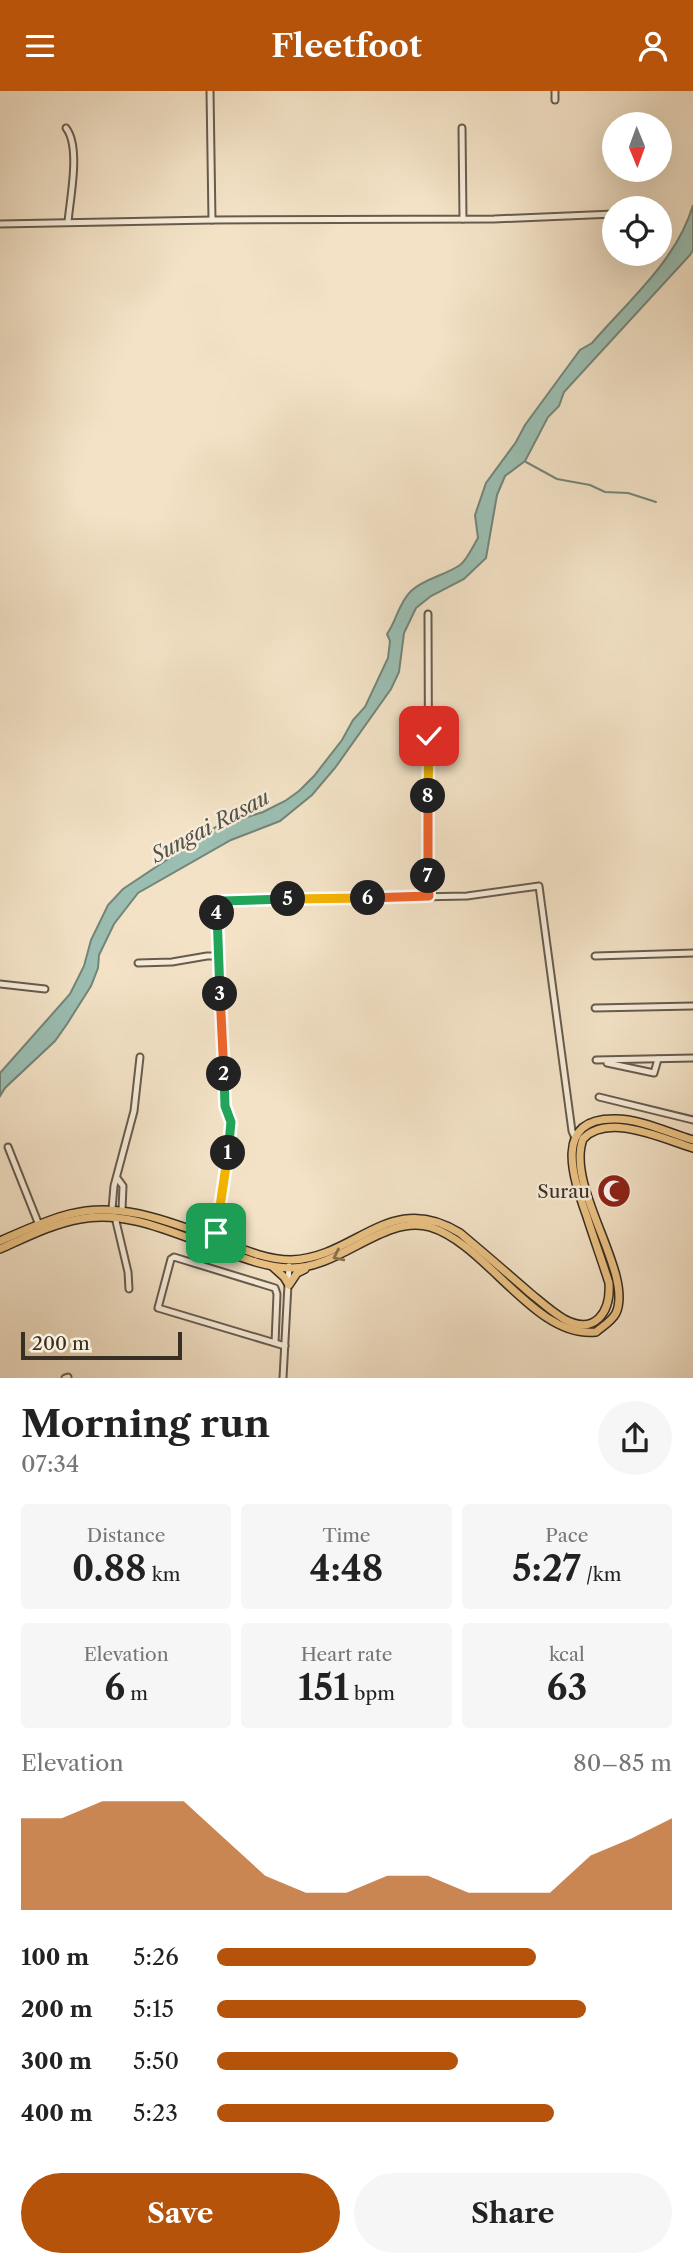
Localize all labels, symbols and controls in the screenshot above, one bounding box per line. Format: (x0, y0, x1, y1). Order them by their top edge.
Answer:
text: Fleetfoot (271, 26, 422, 65)
icon: menu (21, 27, 59, 65)
icon: person (634, 27, 672, 65)
north arrow (602, 112, 672, 182)
map controls (602, 112, 672, 266)
button: locate (602, 196, 672, 266)
pin (399, 706, 459, 766)
icon: check (410, 717, 448, 755)
pin: 8 (410, 779, 446, 813)
water label: Sungai Rasau (145, 784, 274, 869)
text: 8 (422, 784, 433, 807)
pin: 7 (410, 859, 446, 893)
text: 7 (423, 864, 432, 887)
pin: 5 (270, 881, 306, 917)
pin: 6 (350, 881, 386, 915)
text: 6 (362, 886, 373, 909)
text: 5 (282, 887, 293, 910)
pin: 4 (200, 895, 234, 931)
text: 4 (211, 901, 222, 924)
pin: 3 (202, 977, 238, 1011)
text: 3 (214, 982, 225, 1005)
pin: 2 (206, 1056, 242, 1091)
text: 2 (218, 1062, 229, 1085)
pin: 1 (210, 1135, 246, 1171)
text: 1 (223, 1141, 232, 1164)
mosque icon: Surau (595, 1172, 633, 1210)
place label: Surau (537, 1180, 590, 1203)
pin (186, 1203, 246, 1263)
icon: arrive (197, 1214, 235, 1252)
one-way arrow (333, 1248, 345, 1262)
scale bar (21, 1329, 182, 1361)
text: 200 m (32, 1332, 90, 1355)
text: Morning run (21, 1400, 270, 1447)
button: share (598, 1401, 672, 1475)
text: 07:34 (21, 1450, 79, 1478)
text: Distance (87, 1524, 165, 1547)
text: Time (322, 1524, 371, 1547)
text: Pace (545, 1524, 588, 1547)
text: 0.88 (72, 1547, 147, 1590)
text: 4:48 (310, 1547, 383, 1590)
text: 5:27 (512, 1547, 581, 1590)
text: km (147, 1563, 180, 1586)
text: /km (581, 1563, 621, 1586)
text: Elevation (84, 1643, 169, 1666)
text: Heart rate (301, 1643, 392, 1666)
text: kcal (549, 1643, 585, 1666)
text: 6 (104, 1666, 125, 1709)
text: 151 (298, 1666, 349, 1709)
text: 63 (546, 1666, 587, 1709)
text: m (125, 1682, 148, 1705)
text: bpm (349, 1682, 395, 1705)
text: Elevation (21, 1749, 124, 1777)
text: 80–85 m (573, 1749, 672, 1777)
text: 100 m (21, 1943, 89, 1971)
text: 5:26 (133, 1943, 179, 1971)
text: 200 m (21, 1995, 93, 2023)
text: 5:15 (133, 1995, 174, 2023)
text: 300 m (21, 2047, 92, 2075)
text: 5:50 (133, 2047, 179, 2075)
text: 400 m (21, 2099, 93, 2127)
text: 5:23 (133, 2099, 178, 2127)
button: Save (21, 2173, 340, 2253)
button: Share (354, 2173, 672, 2253)

